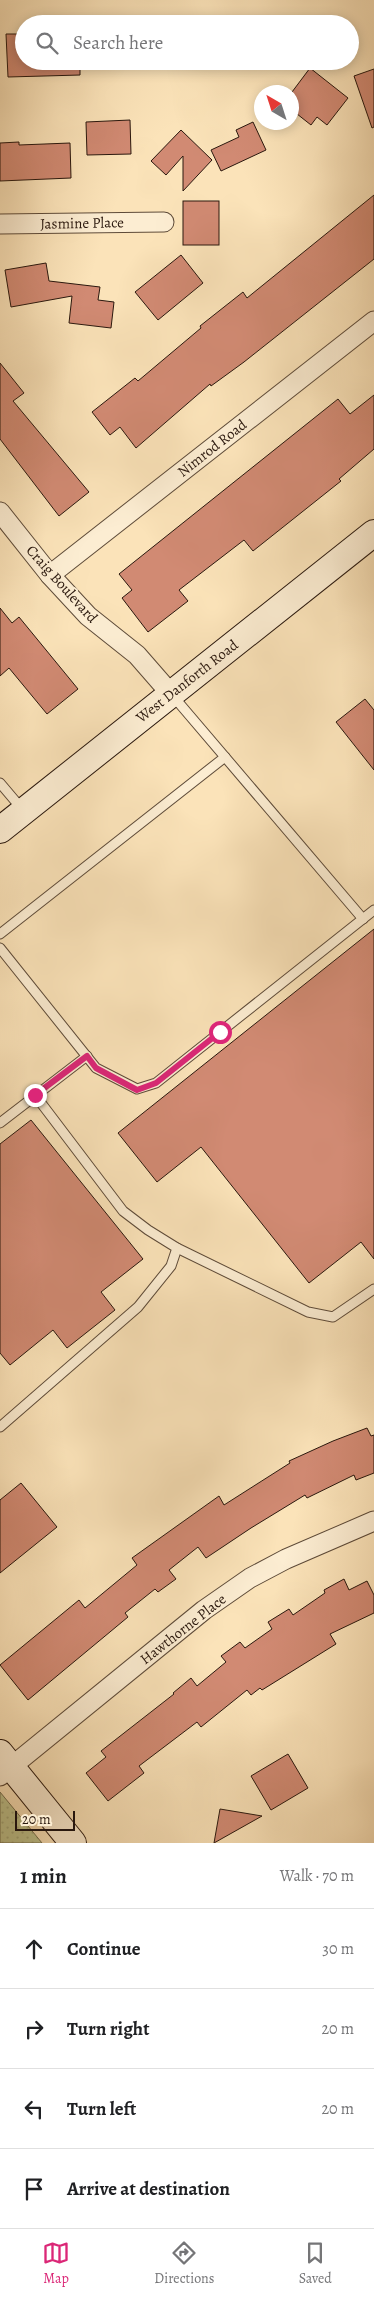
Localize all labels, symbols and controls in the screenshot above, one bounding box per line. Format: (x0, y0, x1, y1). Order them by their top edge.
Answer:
search box (15, 15, 359, 70)
icon: search (33, 29, 61, 57)
text: Search here (73, 30, 163, 56)
north arrow (254, 85, 299, 130)
street label: Jasmine Place (40, 212, 124, 234)
street label: Nimrod Road (173, 414, 251, 481)
street label: Craig Boulevard (22, 541, 103, 628)
street label: West Danforth Road (131, 634, 243, 728)
route start (209, 1021, 232, 1044)
route end (24, 1084, 47, 1107)
street label: Hawthorne Place (136, 1589, 230, 1669)
scale bar (15, 1808, 75, 1831)
text: 20 m (22, 1810, 51, 1829)
text: 1 min (20, 1862, 67, 1890)
text: Walk · 70 m (280, 1865, 354, 1887)
icon: ahead (20, 1935, 48, 1963)
text: Continue (67, 1936, 141, 1962)
text: 30 m (322, 1938, 354, 1960)
icon: right (20, 2015, 48, 2043)
text: Turn right (67, 2016, 149, 2042)
text: 20 m (321, 2018, 354, 2040)
icon: left (20, 2095, 48, 2123)
text: Turn left (67, 2096, 136, 2122)
text: 20 m (321, 2098, 354, 2120)
icon: arrive (20, 2175, 48, 2203)
text: Arrive at destination (67, 2176, 230, 2202)
tab: Map (42, 2239, 70, 2288)
tab: Directions (154, 2239, 214, 2288)
tab: Saved (299, 2239, 332, 2288)

